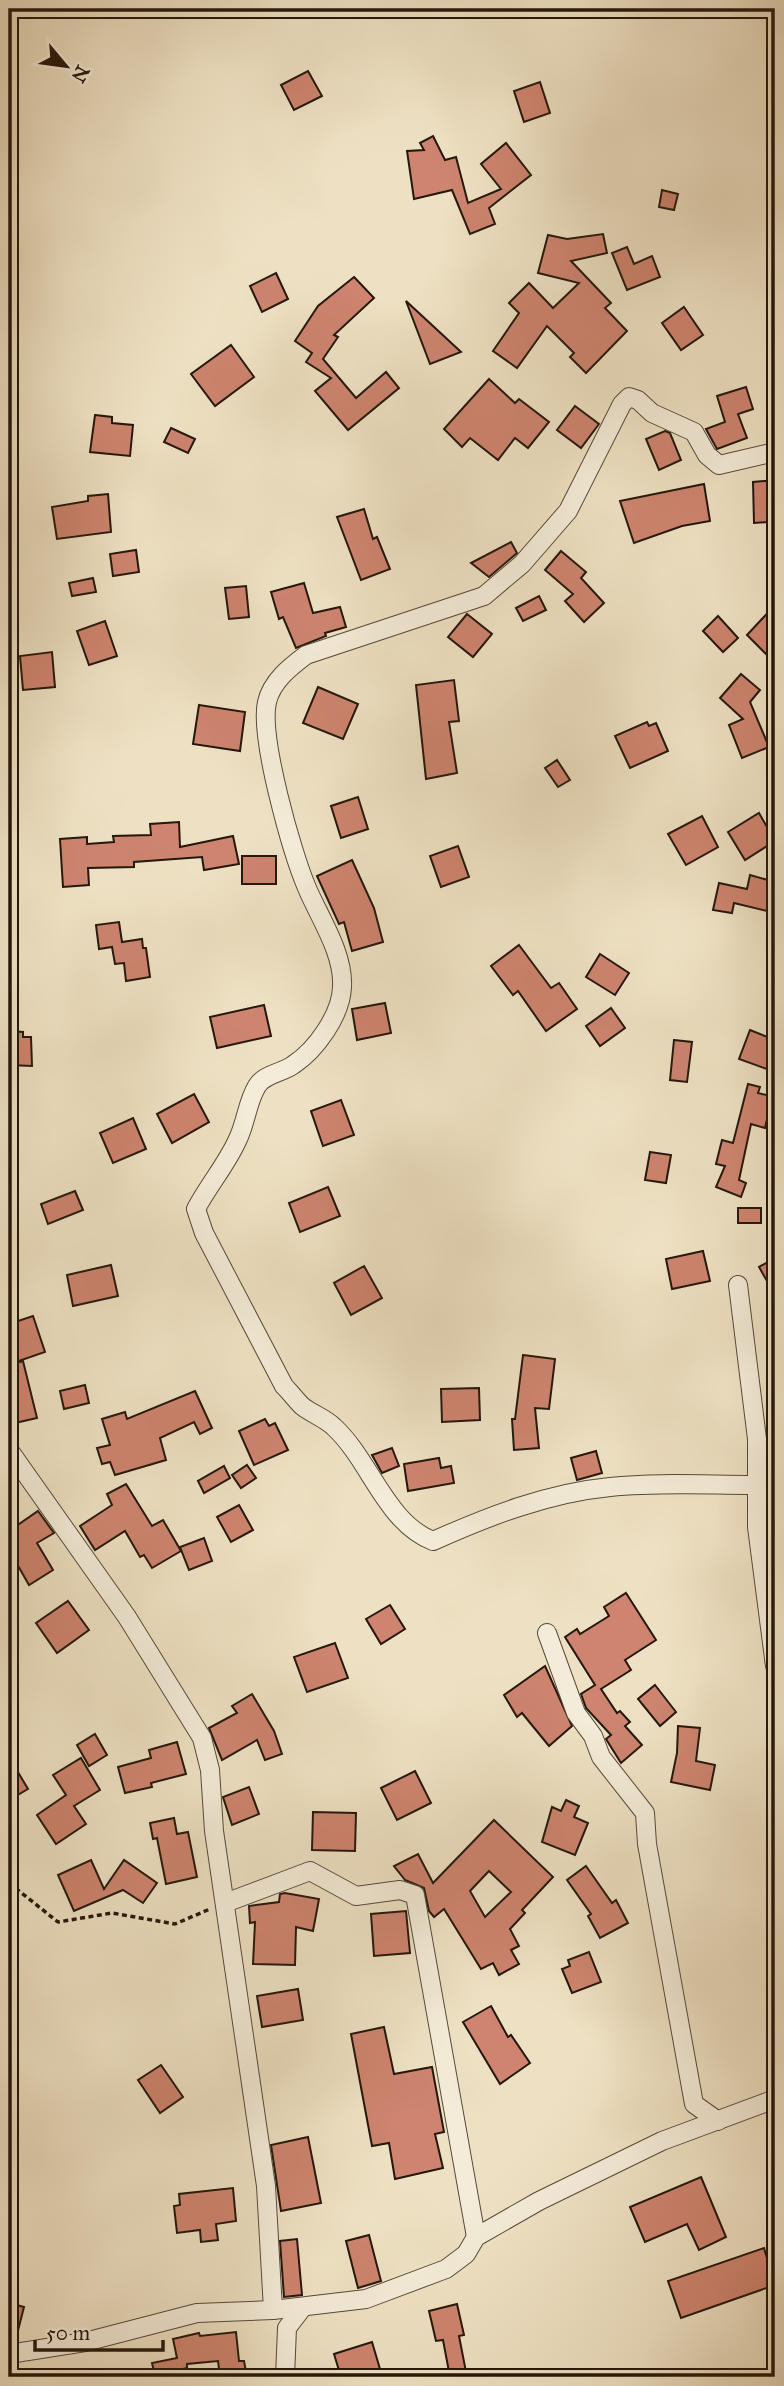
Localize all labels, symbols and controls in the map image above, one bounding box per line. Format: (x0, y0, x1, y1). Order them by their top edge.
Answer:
north arrow (32, 32, 102, 102)
text: N (66, 61, 94, 87)
scale bar (35, 2309, 163, 2353)
text: 50 m (46, 2320, 91, 2346)

